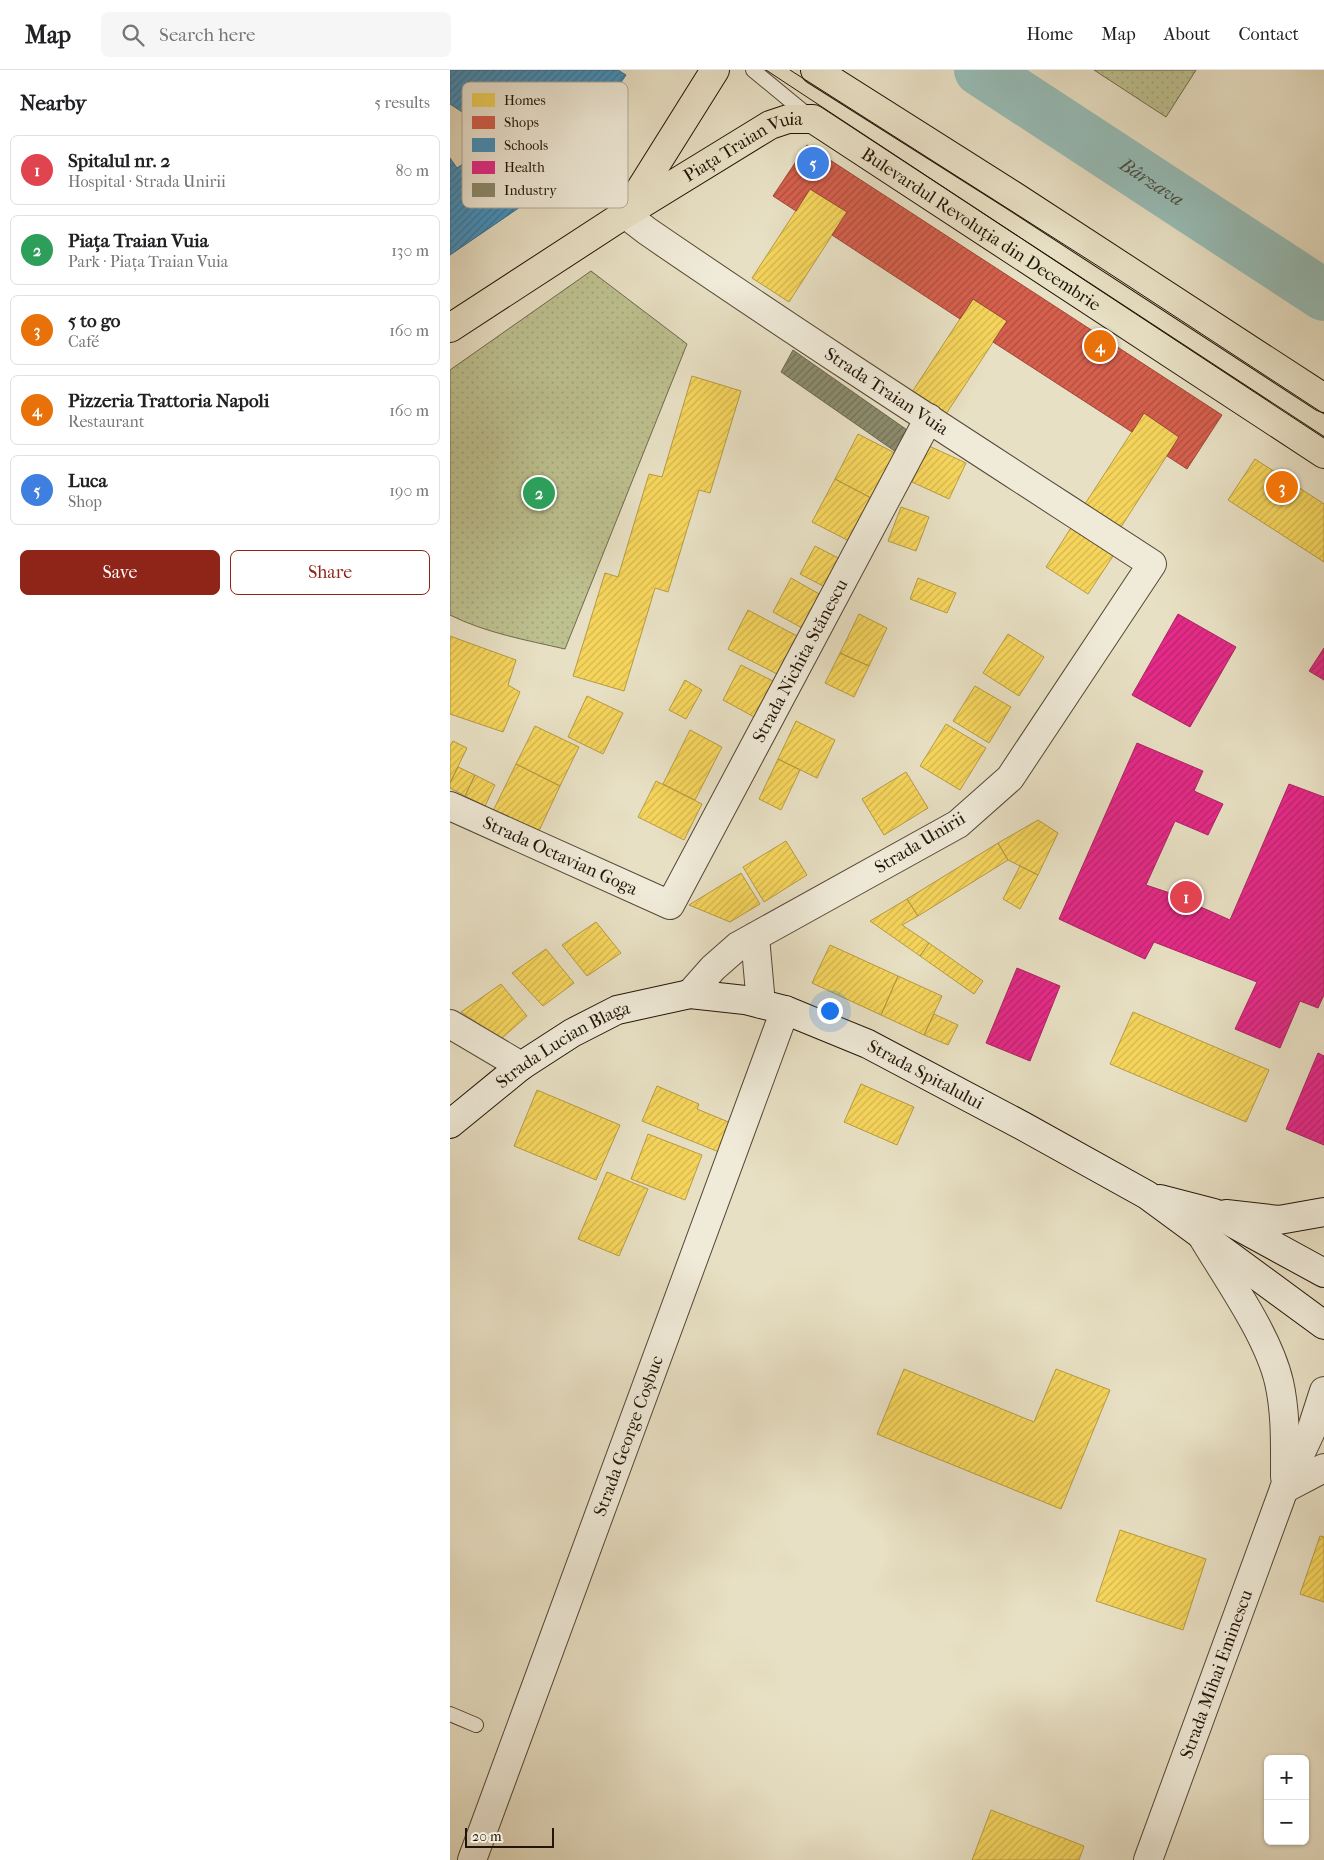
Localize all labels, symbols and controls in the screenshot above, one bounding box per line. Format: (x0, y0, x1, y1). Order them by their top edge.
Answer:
search box (101, 12, 451, 57)
text: Map (25, 21, 71, 49)
icon: search (119, 21, 147, 49)
text: Search here (159, 24, 255, 46)
text: Home (1026, 24, 1073, 45)
text: Map (1101, 24, 1136, 45)
text: About (1164, 24, 1210, 45)
text: Contact (1238, 24, 1299, 45)
legend (462, 82, 628, 208)
text: Nearby (20, 91, 86, 115)
text: Homes (504, 92, 546, 109)
text: 5 results (374, 93, 430, 112)
street label: Piața Traian Vuia (680, 109, 803, 186)
text: Shops (504, 114, 539, 131)
text: Schools (504, 137, 548, 154)
street label: Bulevardul Revoluția din Decembrie (857, 143, 1105, 315)
pin: 5 (797, 144, 829, 182)
text: Spitalul nr. 2 (68, 150, 170, 172)
water label: Bârzava (1115, 153, 1188, 211)
text: Health (504, 159, 545, 176)
text: 1 (34, 161, 40, 180)
text: 80 m (395, 161, 429, 180)
text: Hospital · Strada Unirii (68, 172, 226, 191)
text: Industry (504, 182, 557, 199)
text: Piața Traian Vuia (68, 230, 209, 252)
text: 2 (33, 241, 41, 260)
text: 130 m (391, 241, 429, 260)
text: Park · Piața Traian Vuia (68, 252, 228, 271)
text: 5 to go (68, 310, 121, 332)
text: 3 (34, 321, 40, 340)
text: 160 m (389, 321, 429, 340)
pin: 4 (1084, 327, 1116, 365)
text: Café (68, 332, 99, 351)
street label: Strada Traian Vuia (821, 343, 953, 440)
text: Pizzeria Trattoria Napoli (68, 390, 269, 412)
text: 4 (32, 401, 42, 420)
text: 160 m (389, 401, 429, 420)
text: Restaurant (68, 412, 144, 431)
pin: 3 (1266, 468, 1298, 506)
text: Luca (68, 470, 107, 492)
pin: 2 (523, 474, 555, 512)
text: 5 (34, 481, 40, 500)
text: 190 m (389, 481, 429, 500)
text: Shop (68, 492, 102, 511)
button: Save (20, 550, 220, 595)
button: Share (230, 550, 430, 595)
street label: Strada Nichita Stănescu (748, 575, 852, 746)
street label: Strada Unirii (871, 807, 970, 878)
street label: Strada Octavian Goga (480, 812, 642, 900)
pin: 1 (1170, 878, 1202, 916)
street label: Strada Lucian Blaga (492, 997, 632, 1093)
your location (817, 998, 843, 1024)
street label: Strada Spitalului (864, 1035, 988, 1114)
street label: Strada George Coșbuc (589, 1353, 667, 1519)
street label: Strada Mihai Eminescu (1176, 1587, 1257, 1762)
map controls (1264, 1755, 1309, 1845)
button: + (1264, 1755, 1309, 1800)
button: − (1264, 1800, 1309, 1845)
scale bar (465, 1825, 554, 1848)
text: 20 m (472, 1828, 502, 1845)

